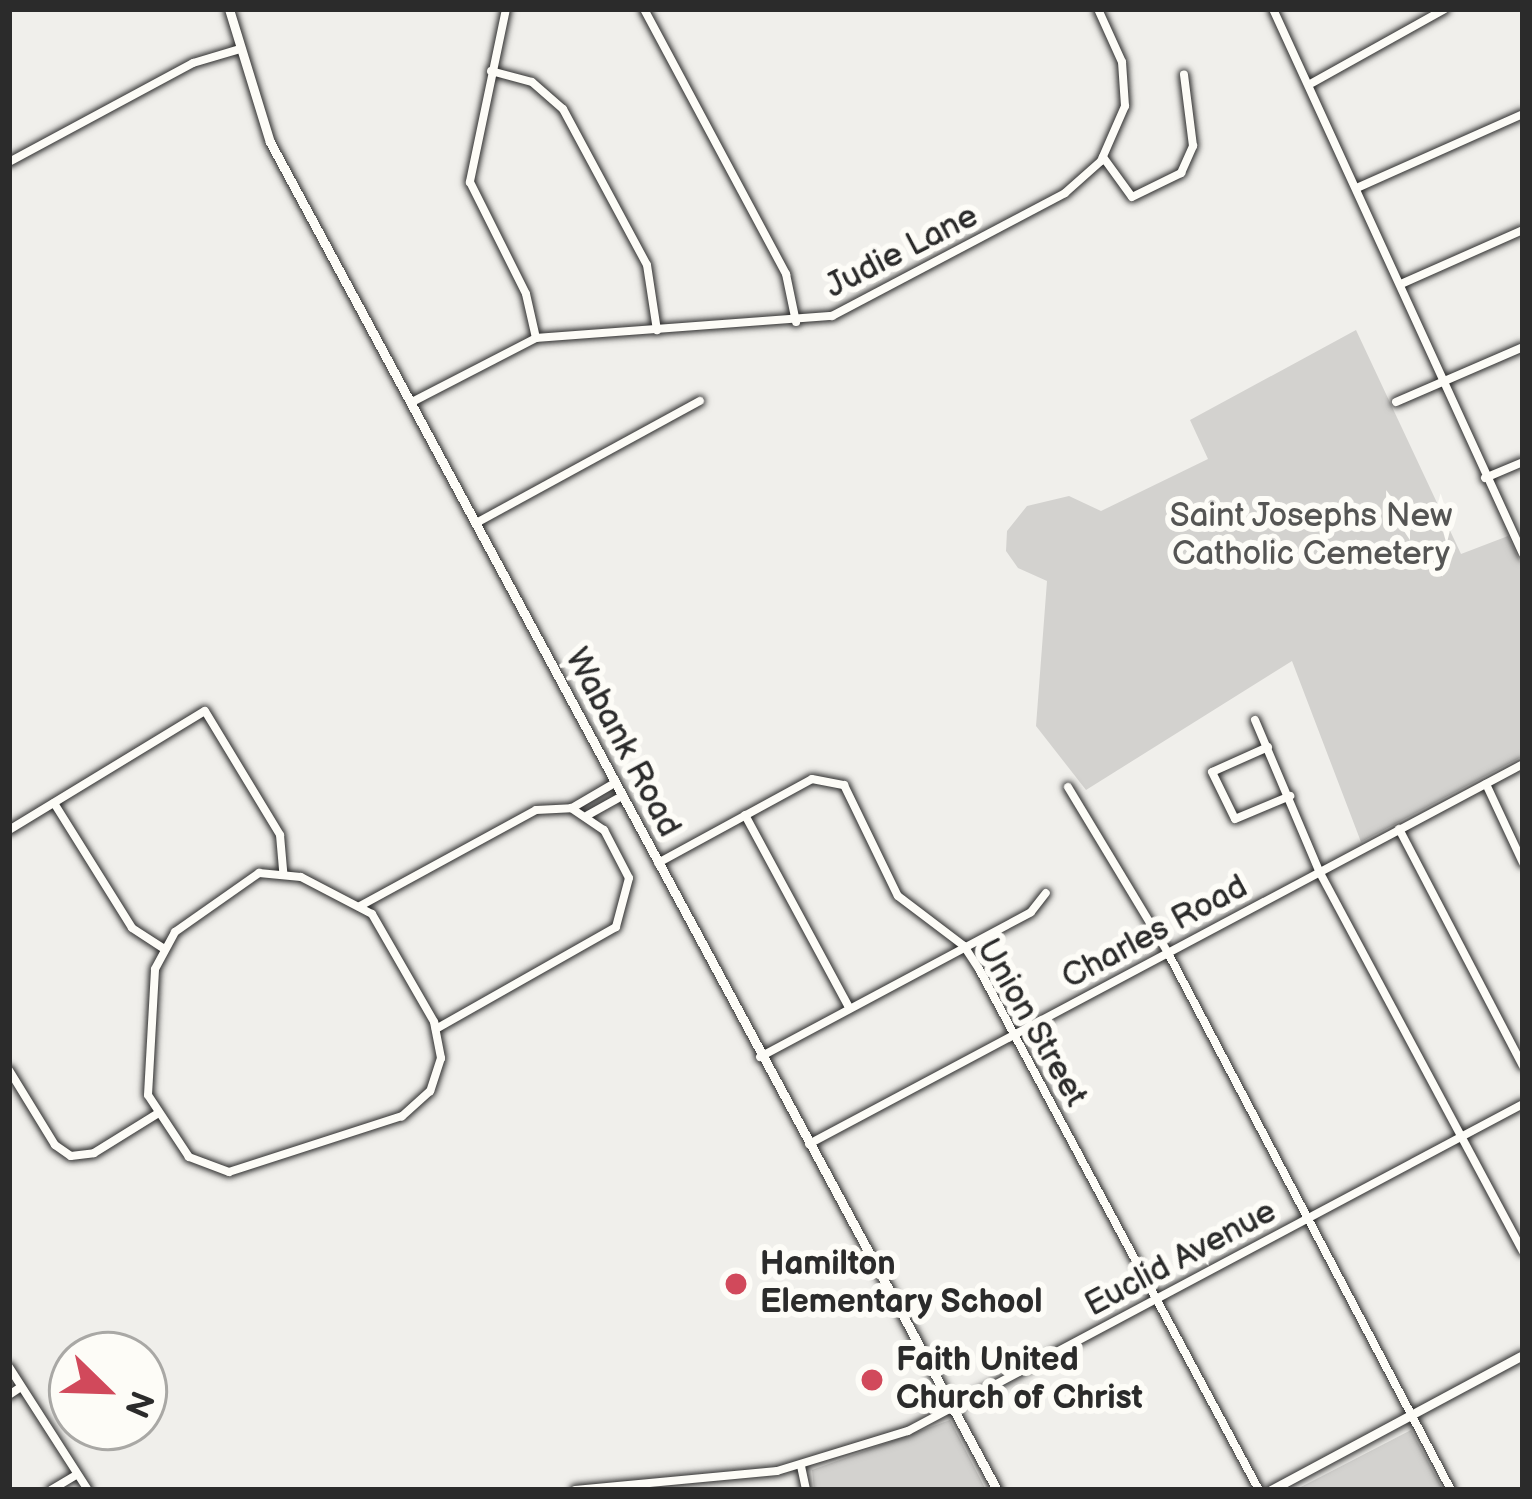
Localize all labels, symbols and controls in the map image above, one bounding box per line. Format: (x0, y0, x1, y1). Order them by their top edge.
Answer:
street label: Judie Lane (819, 197, 985, 307)
park label: Saint Josephs New Catholic Cemetery (1169, 497, 1453, 575)
street label: Wabank Road (556, 642, 688, 844)
street label: Charles Road (1056, 868, 1254, 998)
street label: Union Street (967, 932, 1095, 1114)
street label: Euclid Avenue (1079, 1192, 1283, 1326)
place label: Hamilton Elementary School (760, 1245, 1044, 1323)
marker: Hamilton Elementary School (723, 1271, 749, 1297)
north arrow (48, 1331, 168, 1451)
place label: Faith United Church of Christ (896, 1341, 1143, 1419)
marker: Faith United Church of Christ (859, 1367, 885, 1393)
text: N (115, 1385, 162, 1423)

